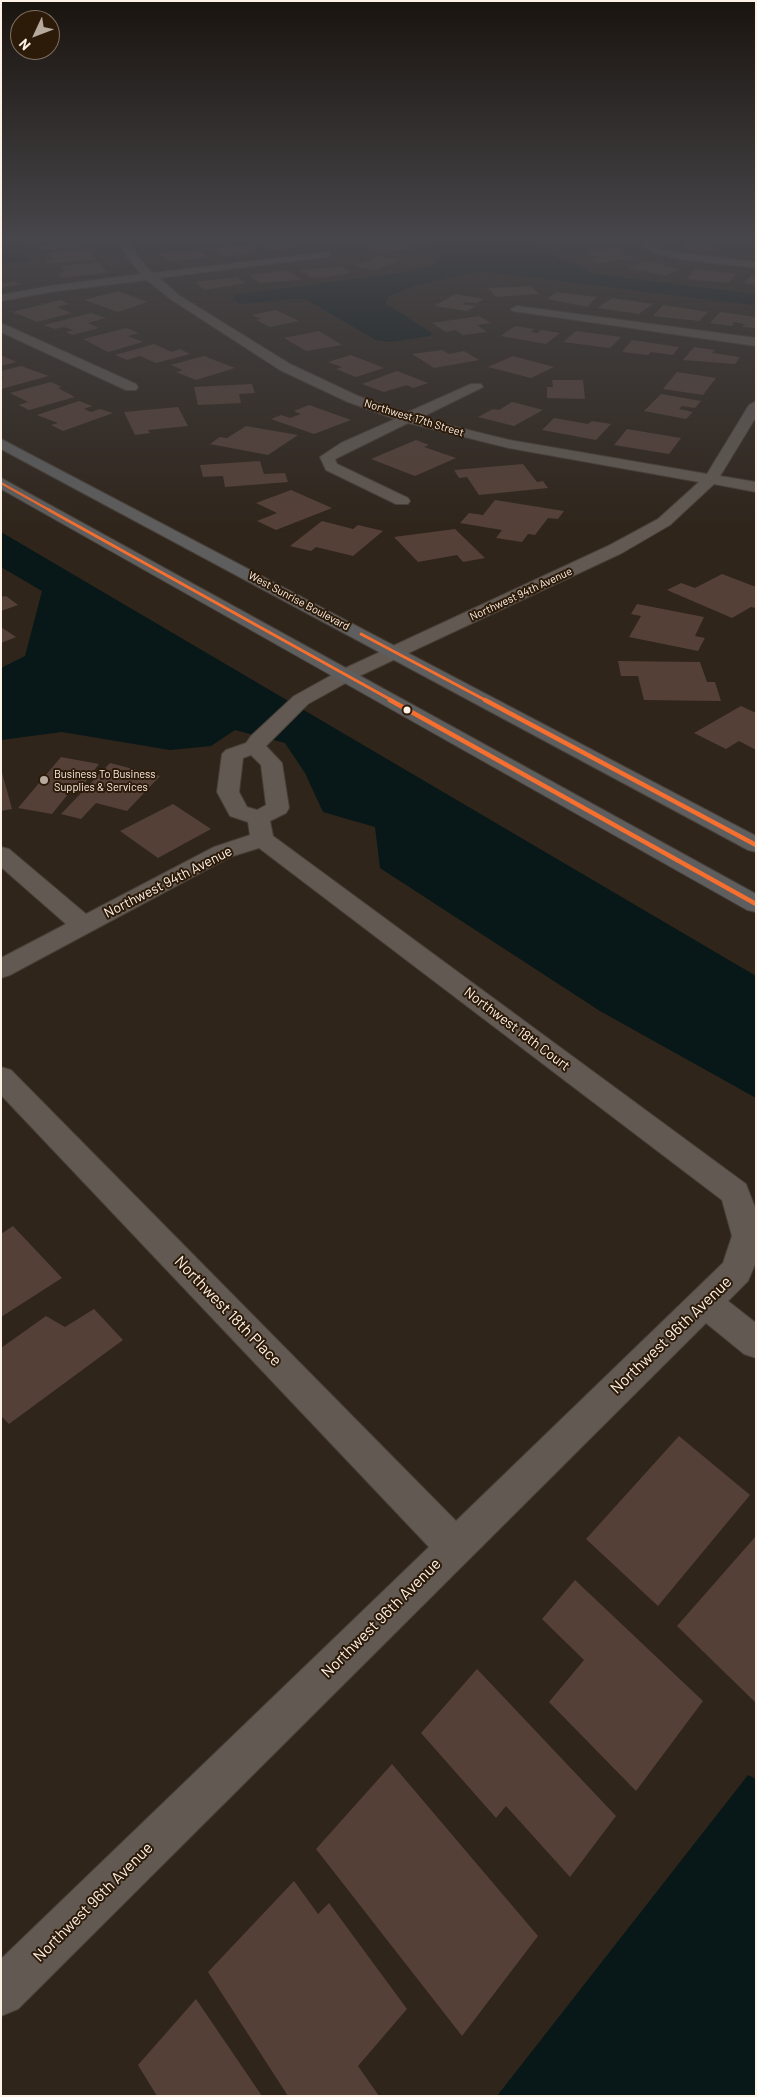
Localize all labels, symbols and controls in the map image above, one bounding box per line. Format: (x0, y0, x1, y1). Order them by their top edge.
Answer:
north arrow (10, 10, 60, 60)
text: N (15, 36, 34, 54)
street label: Northwest 17th Street (363, 397, 465, 439)
street label: Northwest 94th Avenue (468, 565, 574, 623)
street label: West Sunrise Boulevard (246, 569, 352, 633)
unlabelled marker (402, 705, 412, 715)
place label: Business To Business Supplies & Services (54, 767, 155, 793)
marker: Business To Business Supplies & Services (38, 774, 50, 786)
street label: Northwest 94th Avenue (101, 842, 235, 922)
street label: Northwest 18th Court (461, 984, 573, 1074)
street label: Northwest 18th Place (170, 1252, 286, 1370)
street label: Northwest 96th Avenue (606, 1272, 736, 1398)
street label: Northwest 96th Avenue (317, 1554, 445, 1682)
street label: Northwest 96th Avenue (29, 1838, 157, 1966)

